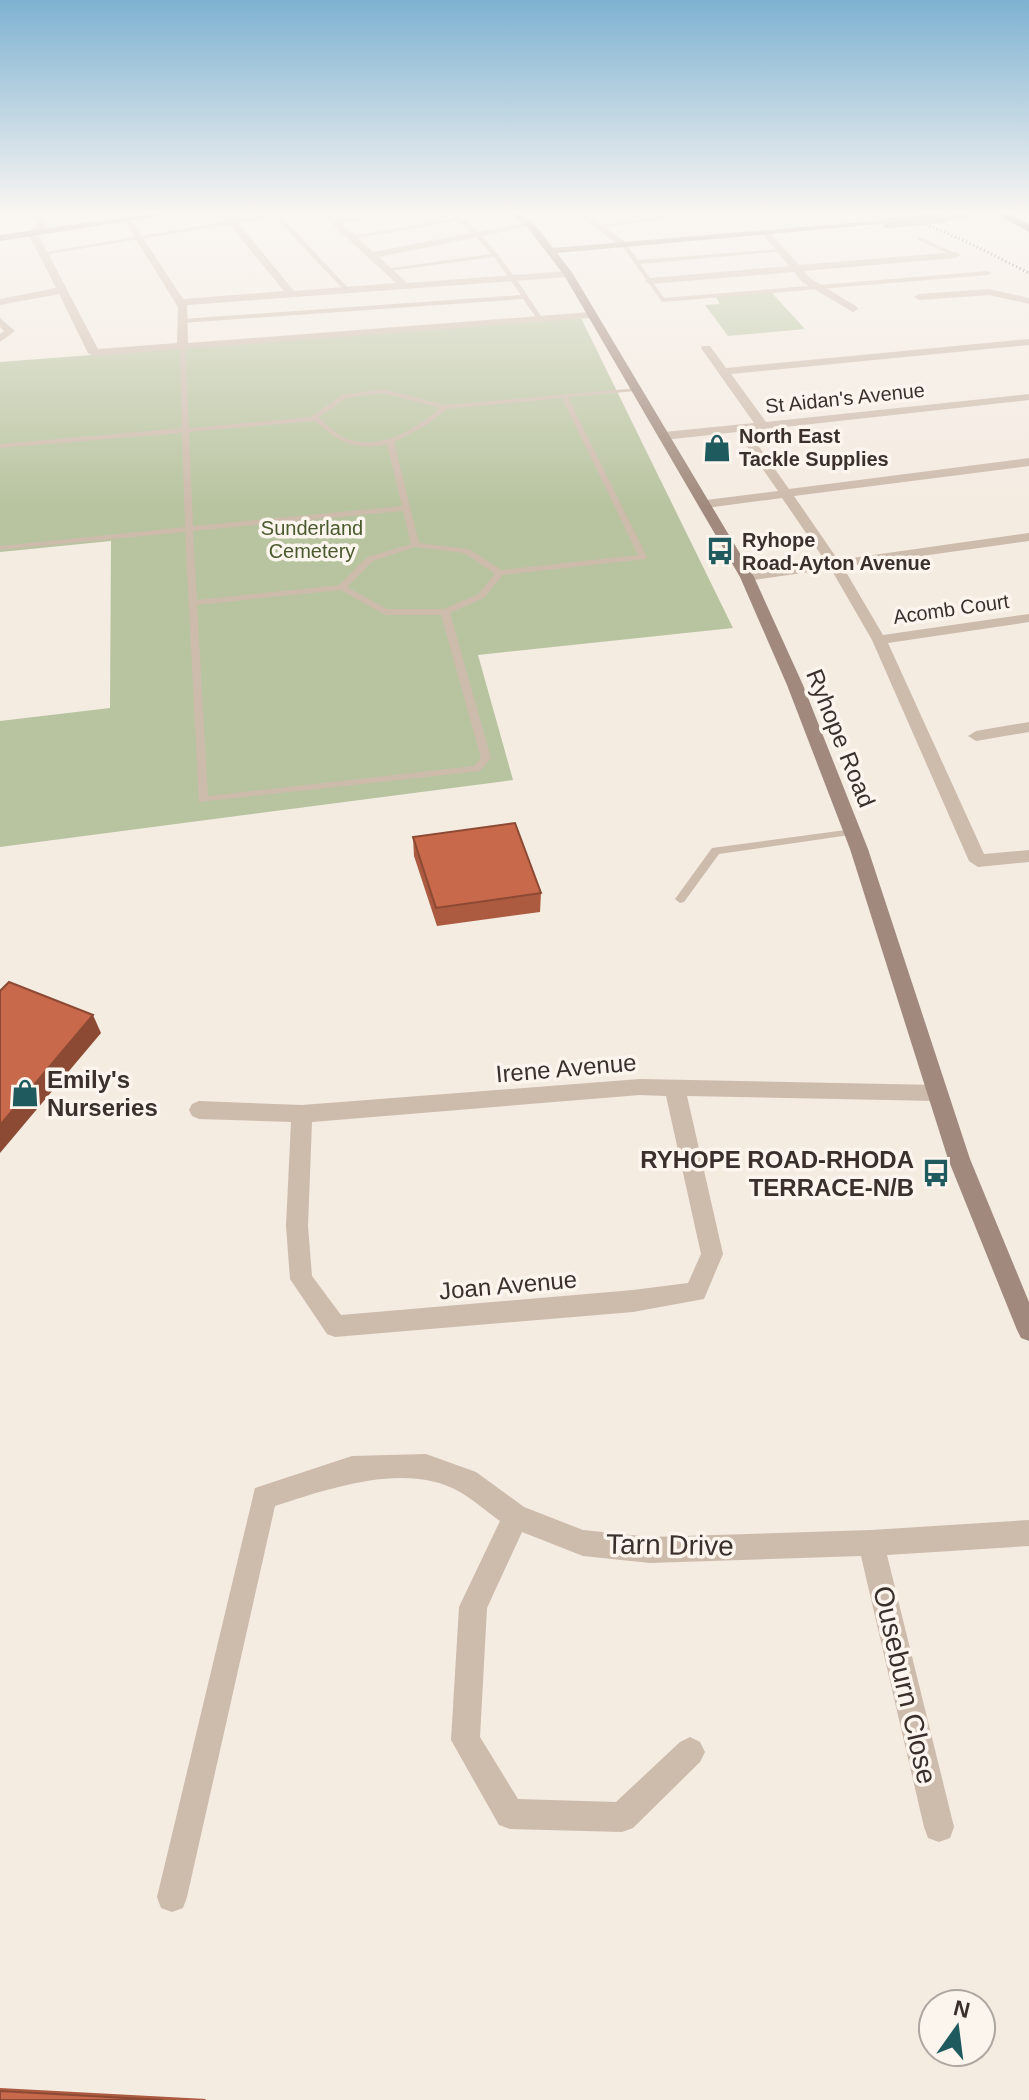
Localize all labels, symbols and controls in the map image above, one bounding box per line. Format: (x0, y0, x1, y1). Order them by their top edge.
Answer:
street label: St Aidan's Avenue (764, 379, 926, 417)
place label: North East Tackle Supplies (739, 425, 889, 470)
shop icon: North East Tackle Supplies (702, 433, 732, 463)
park label: Sunderland Cemetery (261, 517, 363, 562)
place label: Ryhope Road-Ayton Avenue (742, 529, 931, 574)
bus stop icon: Ryhope Road-Ayton Avenue (705, 536, 735, 566)
street label: Acomb Court (892, 590, 1011, 628)
street label: Ryhope Road (801, 665, 881, 811)
street label: Irene Avenue (495, 1048, 637, 1088)
place label: Emily's Nurseries (47, 1066, 158, 1121)
shop icon: Emily's Nurseries (10, 1078, 40, 1108)
place label: RYHOPE ROAD-RHODA TERRACE-N/B (640, 1146, 914, 1201)
bus stop icon: RYHOPE ROAD-RHODA TERRACE-N/B (921, 1158, 951, 1188)
street label: Joan Avenue (438, 1266, 578, 1304)
street label: Tarn Drive (606, 1528, 734, 1562)
street label: Ouseburn Close (867, 1583, 943, 1787)
north arrow (917, 1988, 997, 2068)
text: N (951, 1995, 972, 2023)

